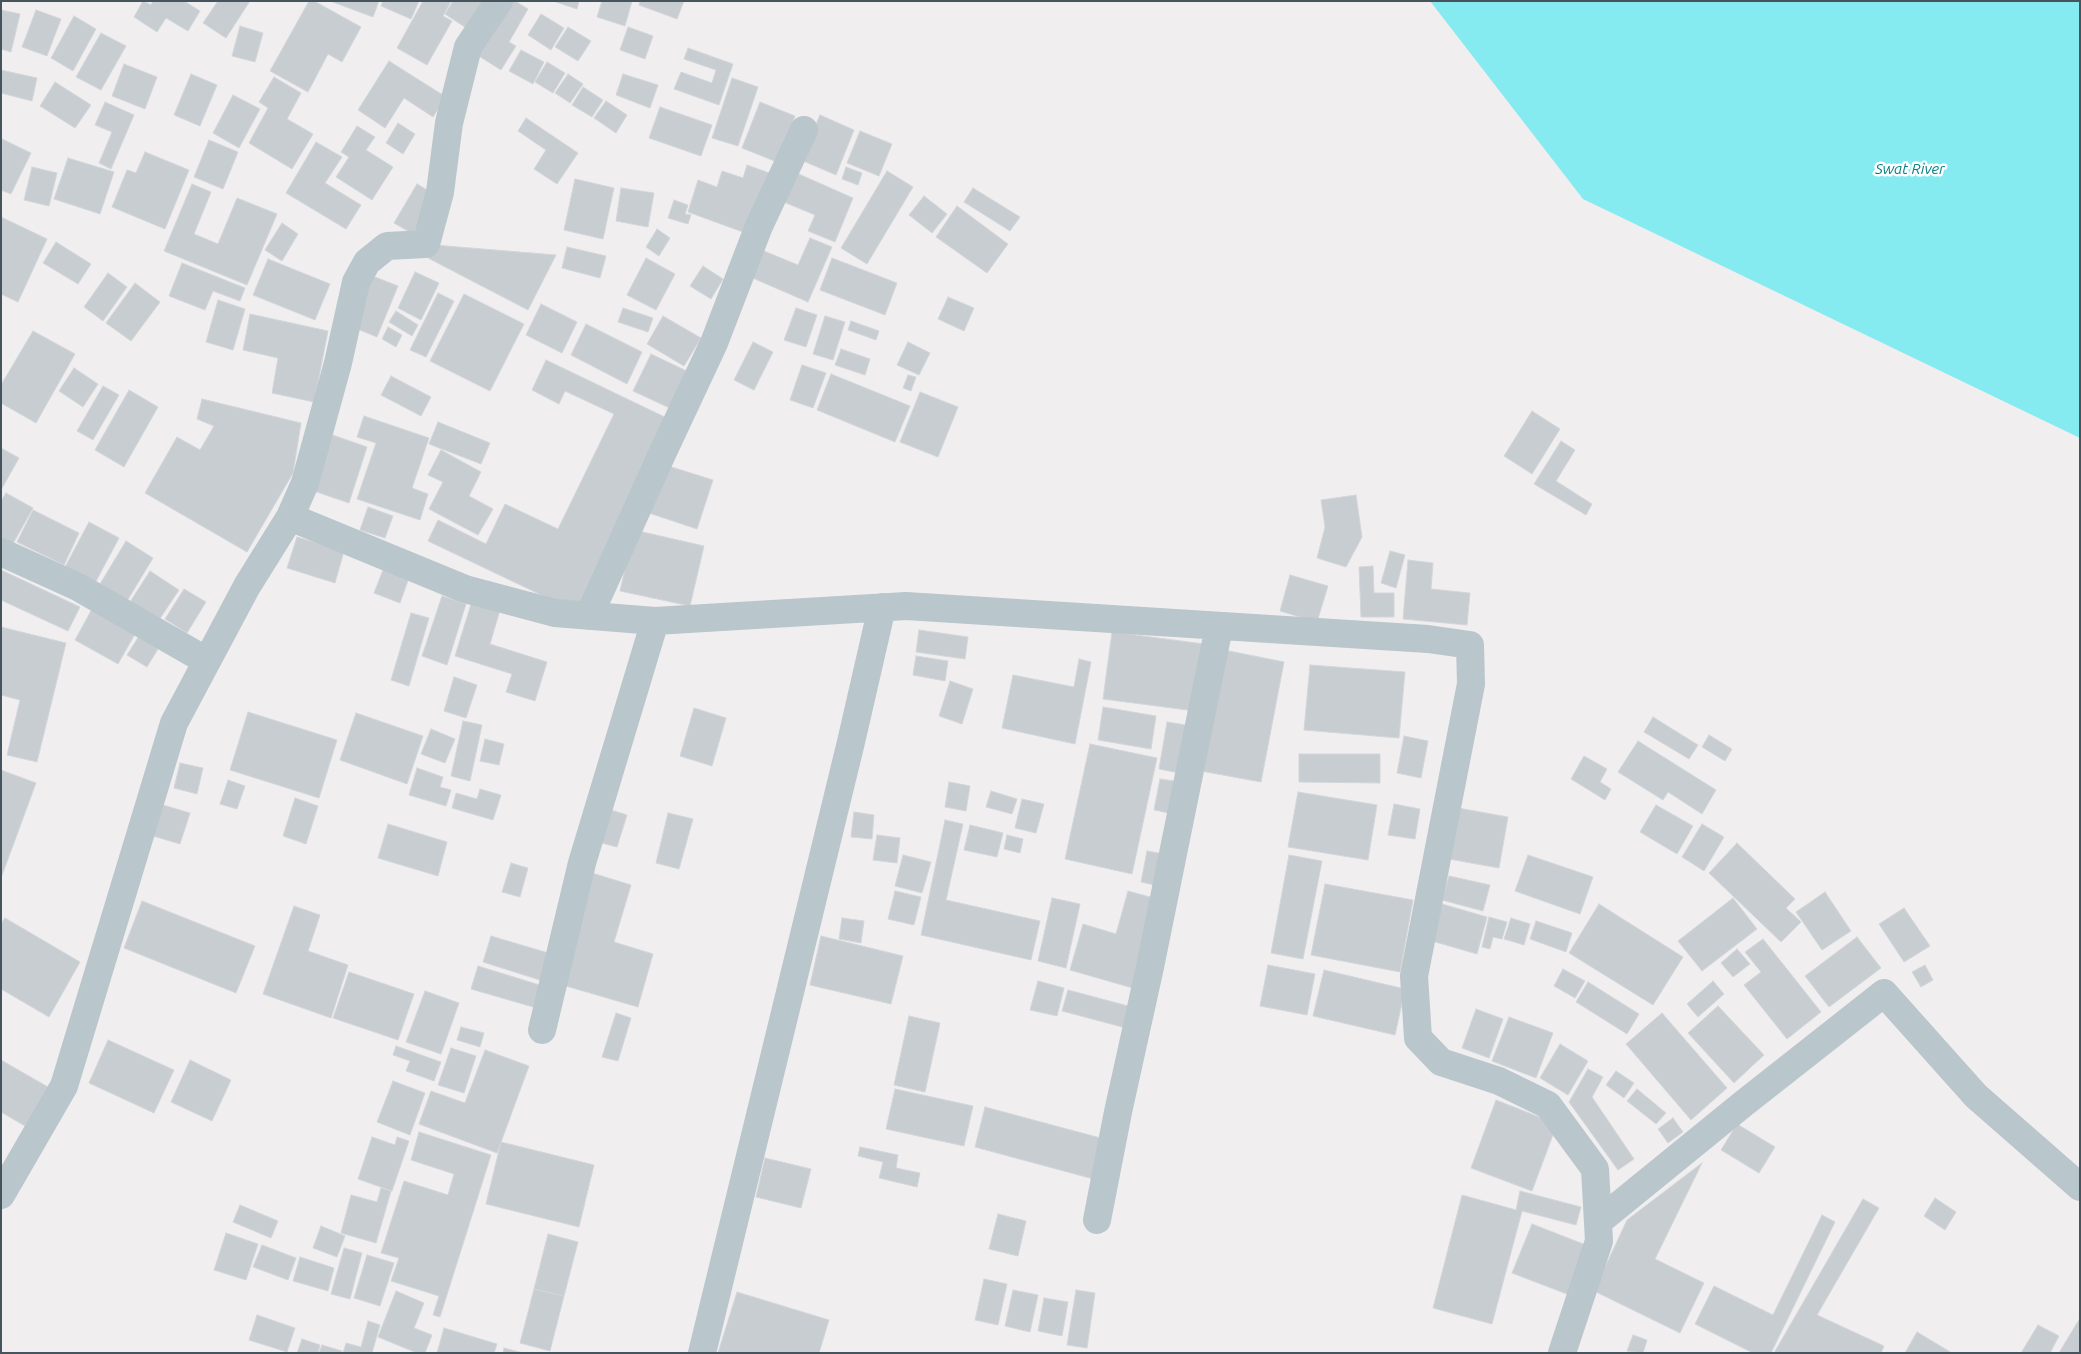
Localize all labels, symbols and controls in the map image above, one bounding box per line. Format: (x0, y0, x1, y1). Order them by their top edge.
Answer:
water label: Swat River (1875, 160, 1945, 178)

